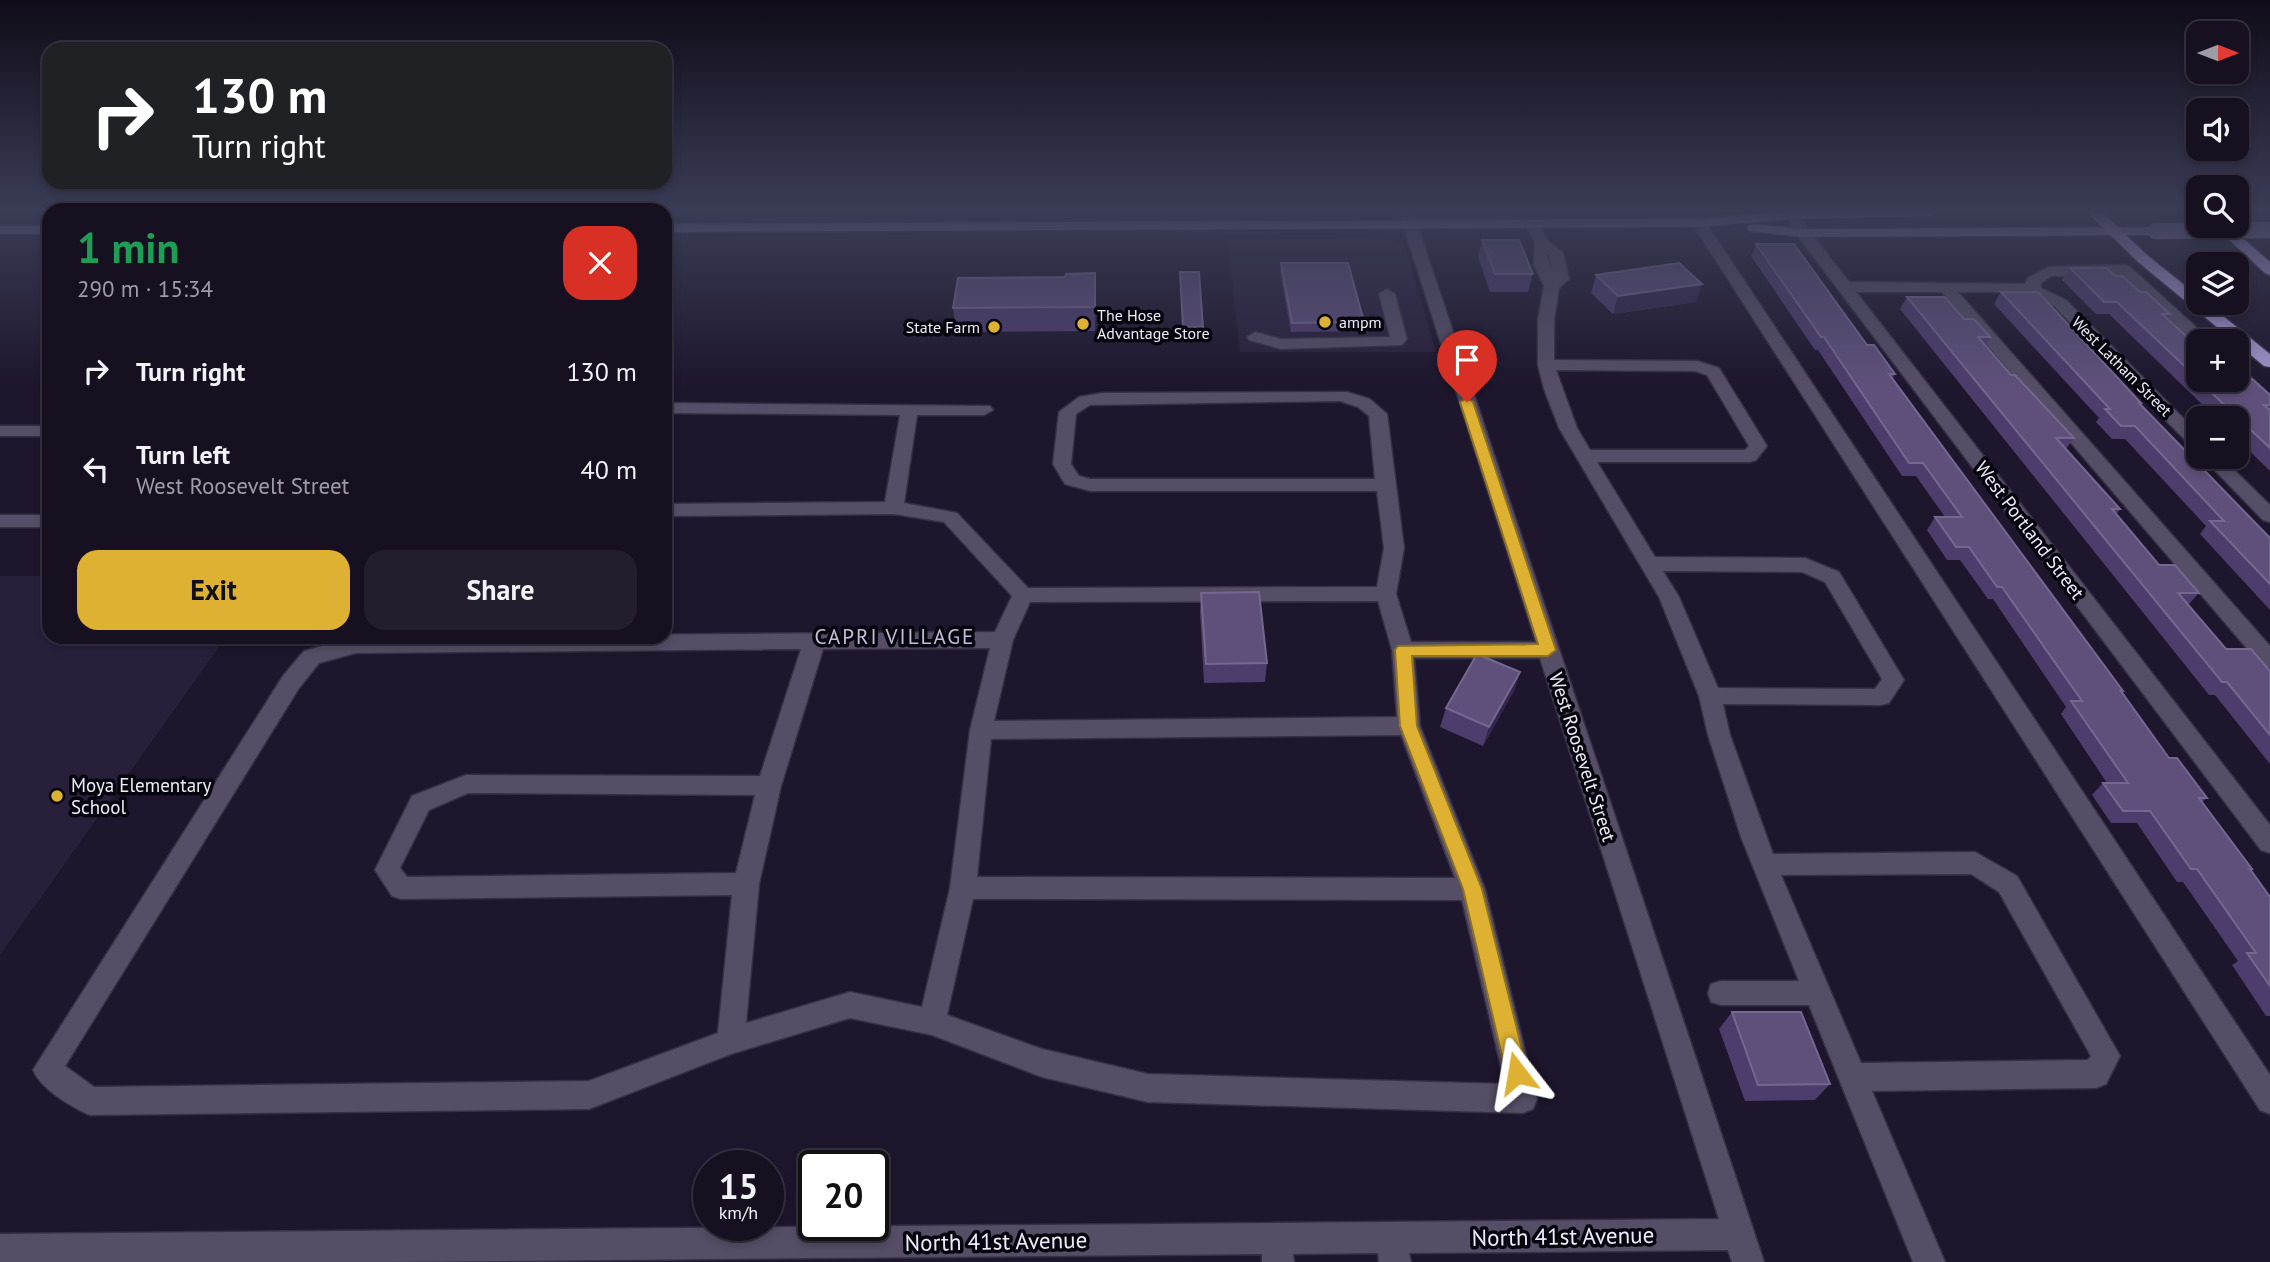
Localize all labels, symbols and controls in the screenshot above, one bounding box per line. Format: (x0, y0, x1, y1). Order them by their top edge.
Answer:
north arrow (2186, 21, 2249, 84)
map controls (2186, 21, 2249, 469)
text: 130 m (192, 63, 327, 127)
icon: right (77, 70, 168, 161)
button: sound (2186, 98, 2249, 161)
text: Turn right (192, 125, 326, 167)
button: search (2186, 175, 2249, 238)
text: 1 min (77, 220, 179, 275)
button: close (563, 226, 637, 300)
button: layers (2186, 252, 2249, 315)
text: 290 m · 15:34 (77, 274, 213, 303)
place label: The Hose Advantage Store (1097, 305, 1210, 343)
place label: ampm (1339, 312, 1382, 332)
street label: West Latham Street (2068, 312, 2177, 421)
marker: ampm (1317, 314, 1333, 330)
marker: The Hose Advantage Store (1075, 316, 1091, 332)
place label: State Farm (906, 317, 980, 337)
marker: State Farm (986, 319, 1002, 335)
button: + (2186, 329, 2249, 392)
pin (1437, 330, 1497, 402)
icon: arrive (1448, 341, 1486, 379)
icon: right (77, 352, 115, 390)
text: Turn right (136, 355, 245, 388)
text: 130 m (566, 355, 637, 388)
button: − (2186, 406, 2249, 469)
text: Turn left (136, 438, 230, 471)
icon: left (77, 450, 115, 488)
text: 40 m (581, 453, 637, 486)
street label: West Portland Street (1970, 456, 2090, 604)
text: West Roosevelt Street (136, 471, 349, 500)
button: Exit (77, 550, 350, 630)
button: Share (364, 550, 637, 630)
district label: CAPRI VILLAGE (815, 623, 975, 650)
street label: West Roosevelt Street (1544, 669, 1622, 845)
place label: Moya Elementary School (71, 773, 212, 819)
marker: Moya Elementary School (49, 788, 65, 804)
position arrow (1480, 1036, 1554, 1110)
speed limit sign: 20 (798, 1150, 889, 1241)
text: 15 (719, 1163, 758, 1209)
text: km/h (719, 1201, 758, 1224)
street label: North 41st Avenue (1471, 1220, 1655, 1252)
street label: North 41st Avenue (904, 1225, 1088, 1257)

